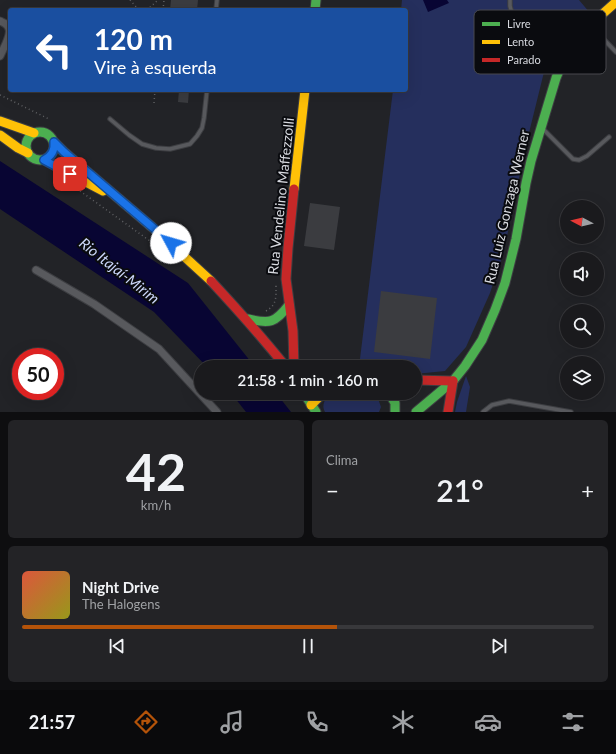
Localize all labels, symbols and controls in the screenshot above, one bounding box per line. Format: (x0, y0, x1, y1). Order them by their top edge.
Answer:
legend (474, 10, 606, 74)
text: Livre (507, 17, 531, 30)
text: 120 m (94, 22, 173, 56)
icon: left (28, 24, 80, 76)
text: Lento (507, 35, 534, 48)
text: Parado (507, 53, 541, 66)
text: Vire à esquerda (94, 56, 217, 78)
street label: Rua Vendelino Maffezzolli (264, 117, 297, 275)
street label: Rua Luiz Gonzaga Werner (480, 128, 533, 286)
pin (53, 157, 87, 191)
icon: arrive (59, 163, 81, 185)
north arrow (560, 200, 604, 244)
map controls (560, 200, 604, 400)
position arrow (150, 222, 192, 264)
water label: Rio Itajaí-Mirim (76, 233, 163, 307)
button: sound (560, 252, 604, 296)
button: search (560, 304, 604, 348)
speed limit sign: 50 (12, 348, 64, 400)
button: layers (560, 356, 604, 400)
text: 21:58 · 1 min · 160 m (238, 371, 378, 389)
text: 42 (126, 440, 186, 502)
text: Clima (326, 452, 358, 468)
text: 21° (436, 472, 484, 508)
text: − (326, 477, 339, 504)
text: + (581, 477, 594, 504)
text: km/h (141, 497, 171, 513)
text: Night Drive (82, 578, 159, 596)
text: The Halogens (82, 596, 160, 612)
icon: previous (106, 635, 128, 657)
icon: pause (297, 635, 319, 657)
icon: next (488, 635, 510, 657)
icon: directions (132, 708, 160, 736)
icon: music (218, 708, 246, 736)
icon: phone (303, 708, 331, 736)
icon: climate (389, 708, 417, 736)
icon: car (474, 708, 502, 736)
icon: filters (559, 708, 587, 736)
text: 21:57 (29, 711, 75, 733)

